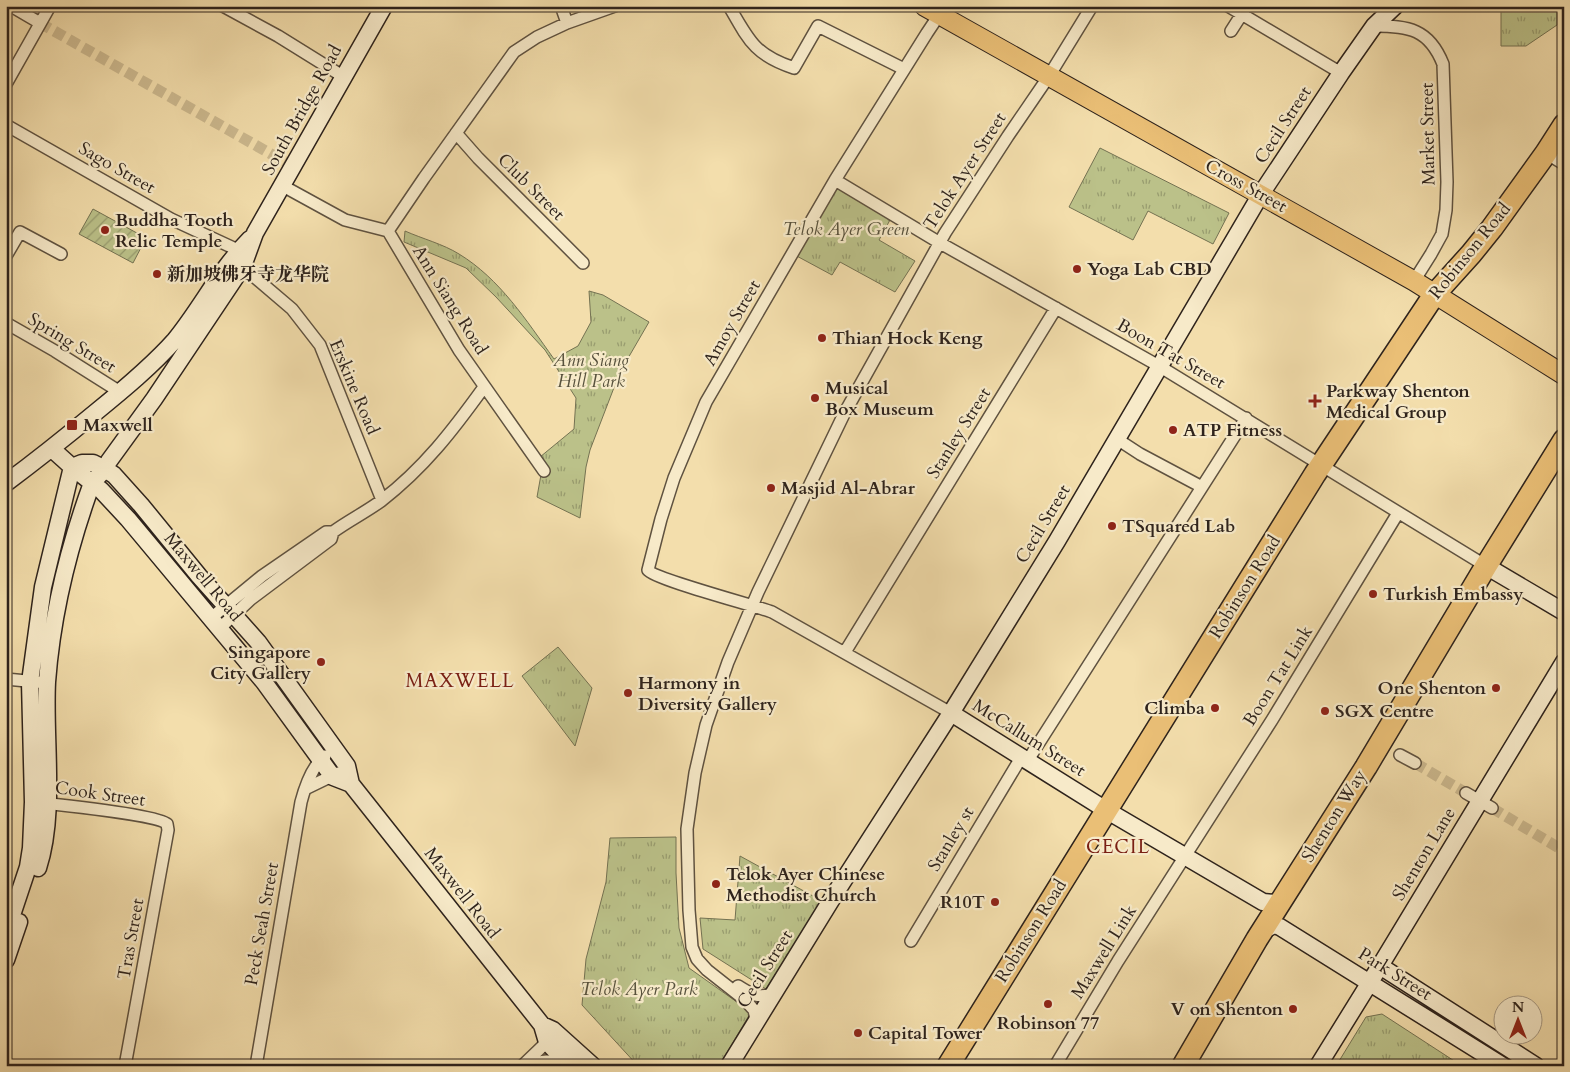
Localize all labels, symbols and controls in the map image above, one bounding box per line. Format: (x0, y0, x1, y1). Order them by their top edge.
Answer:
street label: South Bridge Road (256, 40, 348, 180)
street label: Cecil Street (1249, 81, 1318, 169)
street label: Market Street (1415, 82, 1441, 186)
street label: Telok Ayer Street (918, 107, 1013, 235)
street label: Sago Street (74, 136, 160, 200)
street label: Club Street (492, 148, 570, 226)
street label: Cross Street (1200, 153, 1292, 219)
street label: Robinson Road (1423, 197, 1517, 305)
place label: Buddha Tooth Relic Temple (115, 208, 233, 254)
park label: Telok Ayer Green (783, 217, 909, 242)
marker: Buddha Tooth Relic Temple (99, 224, 111, 236)
street label: Ann Siang Road (406, 241, 494, 360)
place label: Yoga Lab CBD (1087, 257, 1212, 282)
place label: 新加坡佛牙寺龙华院 (167, 262, 329, 287)
marker: Yoga Lab CBD (1071, 263, 1083, 275)
marker: 新加坡佛牙寺龙华院 (151, 268, 163, 280)
street label: Amoy Street (697, 275, 767, 371)
street label: Spring Street (23, 307, 121, 379)
street label: Boon Tat Street (1112, 313, 1230, 395)
place label: Thian Hock Keng (832, 326, 983, 351)
marker: Thian Hock Keng (816, 332, 828, 344)
street label: Erskine Road (323, 336, 385, 439)
park label: Ann Siang Hill Park (552, 348, 629, 394)
place label: Musical Box Museum (825, 376, 934, 422)
place label: Parkway Shenton Medical Group (1326, 379, 1470, 425)
street label: Stanley Street (921, 382, 997, 483)
marker: Musical Box Museum (809, 392, 821, 404)
marker: Parkway Shenton Medical Group (1308, 394, 1322, 408)
place label: Maxwell (83, 413, 153, 438)
marker: Maxwell (65, 418, 79, 432)
place label: ATP Fitness (1183, 418, 1282, 443)
marker: ATP Fitness (1167, 424, 1179, 436)
place label: Masjid Al-Abrar (781, 476, 916, 501)
street label: Cecil Street (1010, 480, 1077, 568)
marker: Masjid Al-Abrar (765, 482, 777, 494)
place label: TSquared Lab (1122, 514, 1235, 539)
marker: TSquared Lab (1106, 520, 1118, 532)
street label: Maxwell Road (158, 527, 248, 627)
street label: Robinson Road (1203, 530, 1287, 643)
place label: Turkish Embassy (1383, 582, 1524, 607)
marker: Turkish Embassy (1367, 588, 1379, 600)
street label: Boon Tat Link (1237, 621, 1319, 731)
place label: Singapore City Gallery (210, 640, 312, 686)
marker: Singapore City Gallery (315, 656, 327, 668)
district label: MAXWELL (405, 668, 515, 694)
place label: Harmony in Diversity Gallery (638, 671, 778, 717)
place label: One Shenton (1377, 676, 1486, 701)
marker: One Shenton (1490, 682, 1502, 694)
marker: Harmony in Diversity Gallery (622, 687, 634, 699)
street label: McCallum Street (968, 693, 1091, 783)
place label: Climba (1144, 696, 1205, 721)
place label: SGX Centre (1335, 699, 1434, 724)
marker: Climba (1209, 702, 1221, 714)
marker: SGX Centre (1319, 705, 1331, 717)
street label: Shenton Way (1296, 764, 1373, 867)
street label: Cook Street (53, 775, 147, 813)
street label: Stanley st (922, 802, 980, 876)
street label: Shenton Lane (1386, 803, 1462, 905)
district label: CECIL (1086, 834, 1150, 860)
street label: Maxwell Road (418, 842, 506, 944)
street label: Peck Seah Street (239, 860, 285, 987)
place label: Telok Ayer Chinese Methodist Church (726, 862, 885, 908)
street label: Robinson Road (989, 874, 1073, 987)
marker: Telok Ayer Chinese Methodist Church (710, 878, 722, 890)
place label: R10T (940, 890, 985, 915)
street label: Tras Street (112, 896, 150, 981)
marker: R10T (989, 896, 1001, 908)
street label: Maxwell Link (1065, 900, 1143, 1004)
street label: Cecil Street (731, 925, 799, 1013)
street label: Park Street (1353, 941, 1437, 1007)
park label: Telok Ayer Park (580, 977, 698, 1002)
north arrow (1492, 994, 1542, 1044)
place label: V on Shenton (1171, 997, 1283, 1022)
marker: Robinson 77 (1042, 998, 1054, 1010)
text: N (1512, 998, 1524, 1017)
marker: V on Shenton (1287, 1003, 1299, 1015)
place label: Robinson 77 (997, 1011, 1099, 1036)
place label: Capital Tower (868, 1021, 983, 1046)
marker: Capital Tower (852, 1027, 864, 1039)

